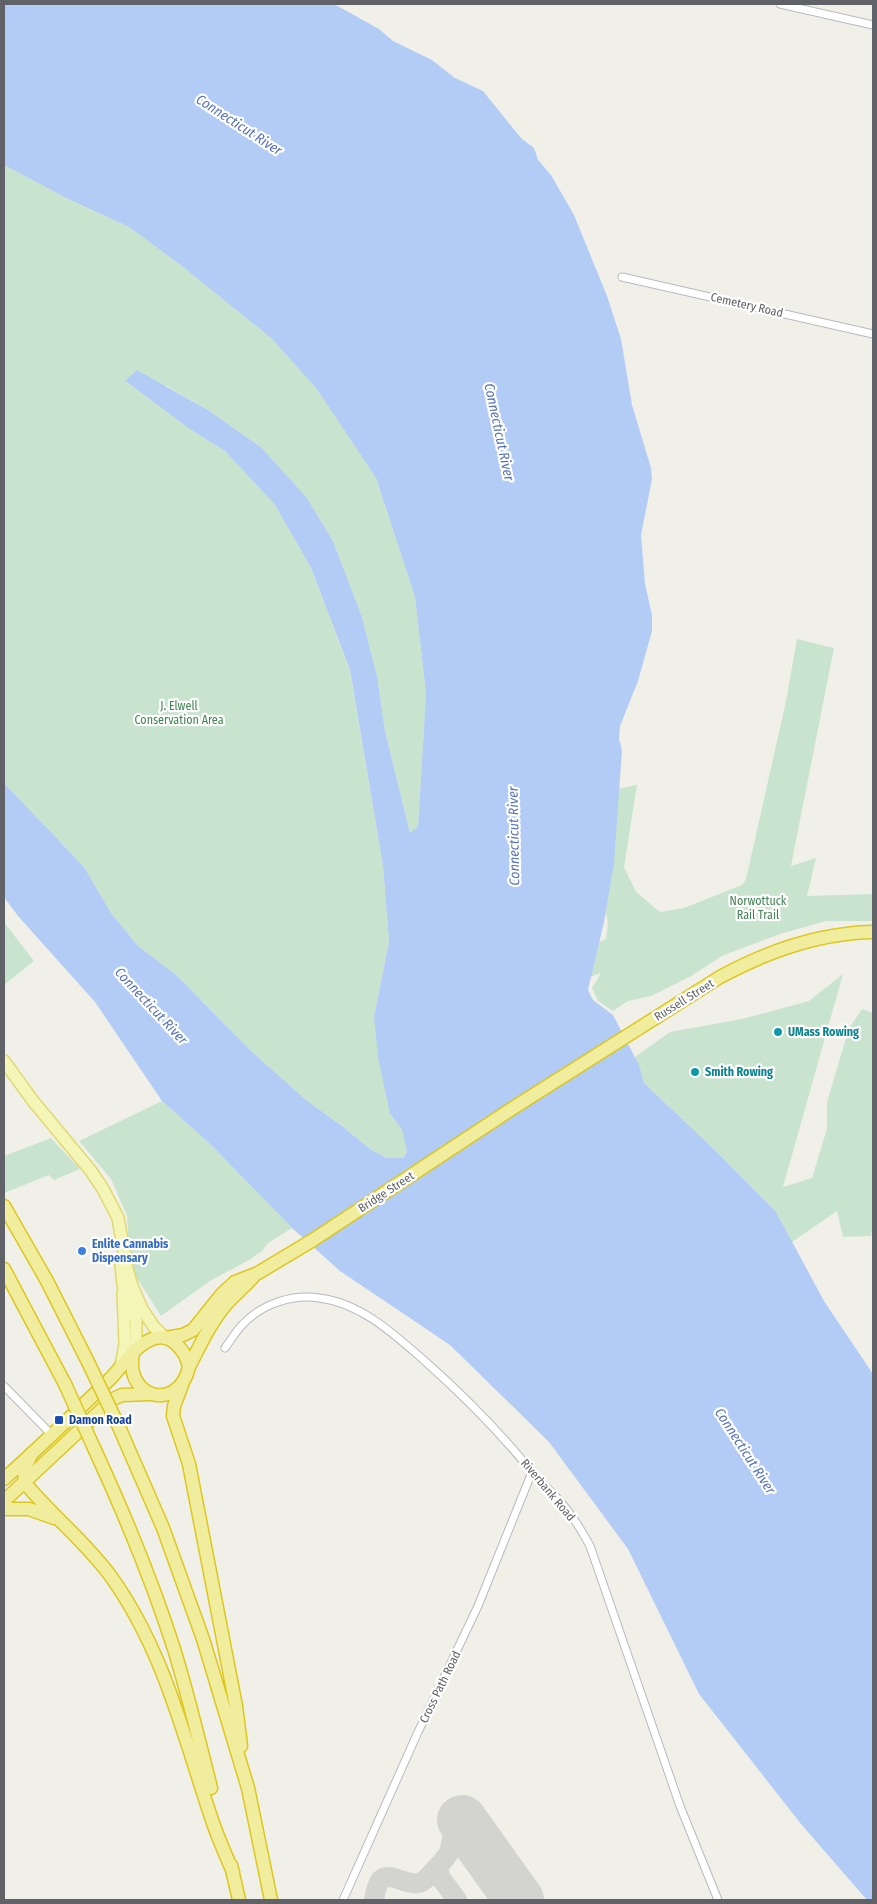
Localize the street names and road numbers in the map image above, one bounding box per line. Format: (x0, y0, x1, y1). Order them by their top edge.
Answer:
street label: Cemetery Road (709, 290, 785, 320)
street label: Russell Street (652, 976, 716, 1024)
street label: Bridge Street (355, 1169, 417, 1215)
street label: Riverbank Road (518, 1456, 578, 1524)
street label: Cross Path Road (416, 1649, 464, 1725)

